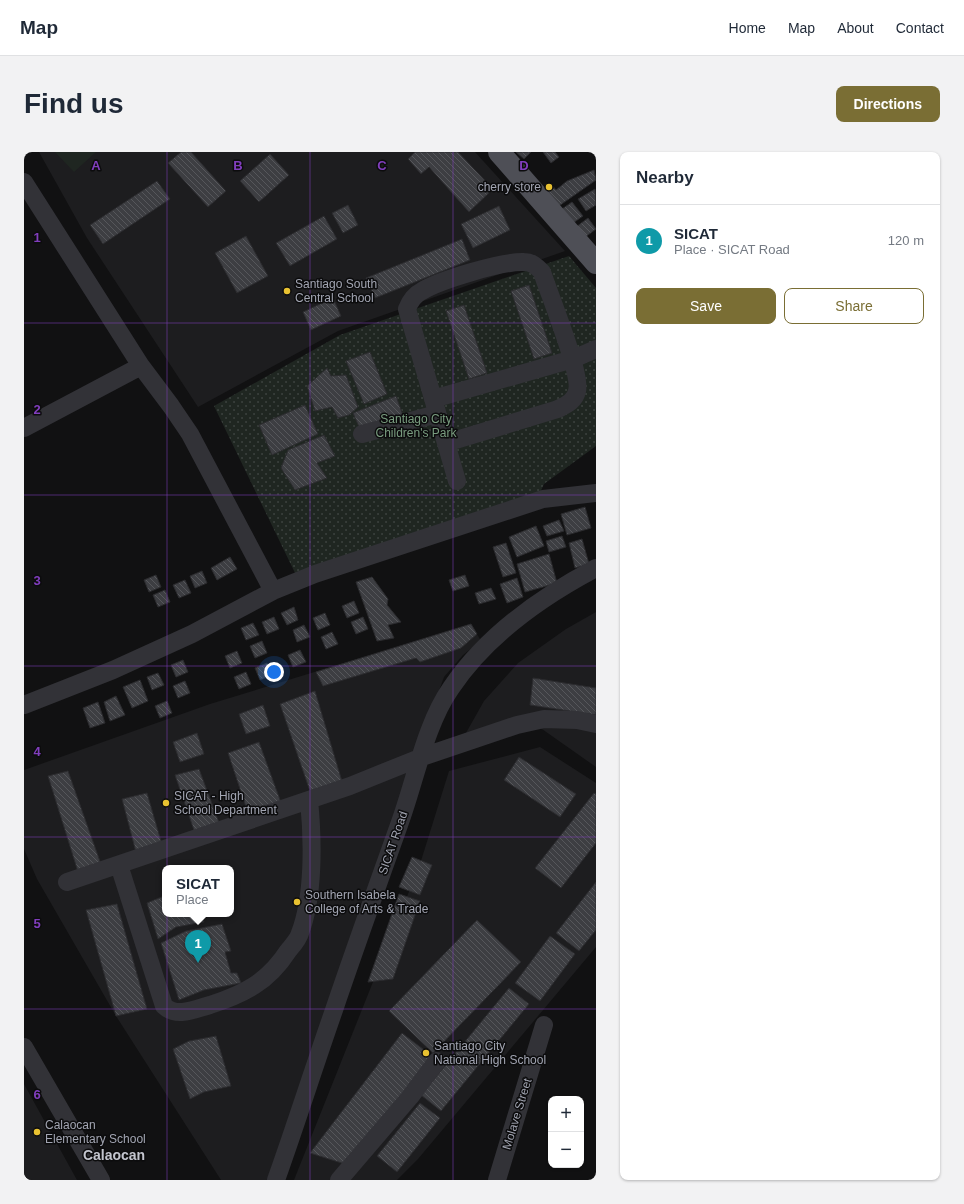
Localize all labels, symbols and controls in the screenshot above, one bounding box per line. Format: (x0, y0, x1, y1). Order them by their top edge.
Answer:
text: Map (20, 17, 58, 38)
text: Home (729, 20, 766, 36)
text: Map (788, 20, 815, 36)
text: About (837, 20, 874, 36)
text: Contact (896, 20, 944, 36)
button: Directions (836, 86, 940, 122)
text: Find us (24, 88, 124, 119)
text: A (91, 158, 101, 173)
text: B (233, 158, 243, 173)
text: C (377, 158, 387, 173)
text: D (519, 158, 529, 173)
text: Nearby (636, 168, 694, 187)
place label: cherry store (478, 180, 541, 194)
marker: cherry store (544, 182, 554, 192)
text: SICAT (674, 225, 718, 242)
text: 1 (33, 230, 41, 245)
text: 1 (645, 233, 653, 248)
text: 120 m (888, 233, 924, 248)
text: Place · SICAT Road (674, 242, 790, 257)
place label: Santiago South Central School (295, 277, 377, 305)
marker: Santiago South Central School (282, 286, 292, 296)
button: Save (636, 288, 776, 324)
button: Share (784, 288, 924, 324)
text: 2 (33, 402, 41, 417)
park label: Santiago City Children's Park (376, 412, 457, 440)
text: 3 (33, 573, 41, 588)
your location (264, 662, 284, 682)
text: 4 (33, 744, 41, 759)
place label: SICAT - High School Department (174, 789, 277, 817)
marker: SICAT - High School Department (161, 798, 171, 808)
street label: SICAT Road (376, 809, 410, 877)
popup (162, 865, 234, 917)
text: SICAT (176, 875, 220, 892)
place label: Southern Isabela College of Arts & Trade (305, 888, 429, 916)
text: Place (176, 892, 209, 907)
marker: Southern Isabela College of Arts & Trade (292, 897, 302, 907)
text: 5 (33, 916, 41, 931)
pin: 1 (185, 930, 211, 963)
place label: Santiago City National High School (434, 1039, 546, 1067)
marker: Santiago City National High School (421, 1048, 431, 1058)
street label: Molave Street (499, 1076, 535, 1151)
text: 6 (33, 1087, 41, 1102)
map controls (548, 1096, 584, 1168)
button: + (548, 1096, 584, 1132)
place label: Calaocan Elementary School (45, 1118, 146, 1146)
marker: Calaocan Elementary School (32, 1127, 42, 1137)
button: − (548, 1132, 584, 1168)
district label: Calaocan (83, 1147, 145, 1163)

